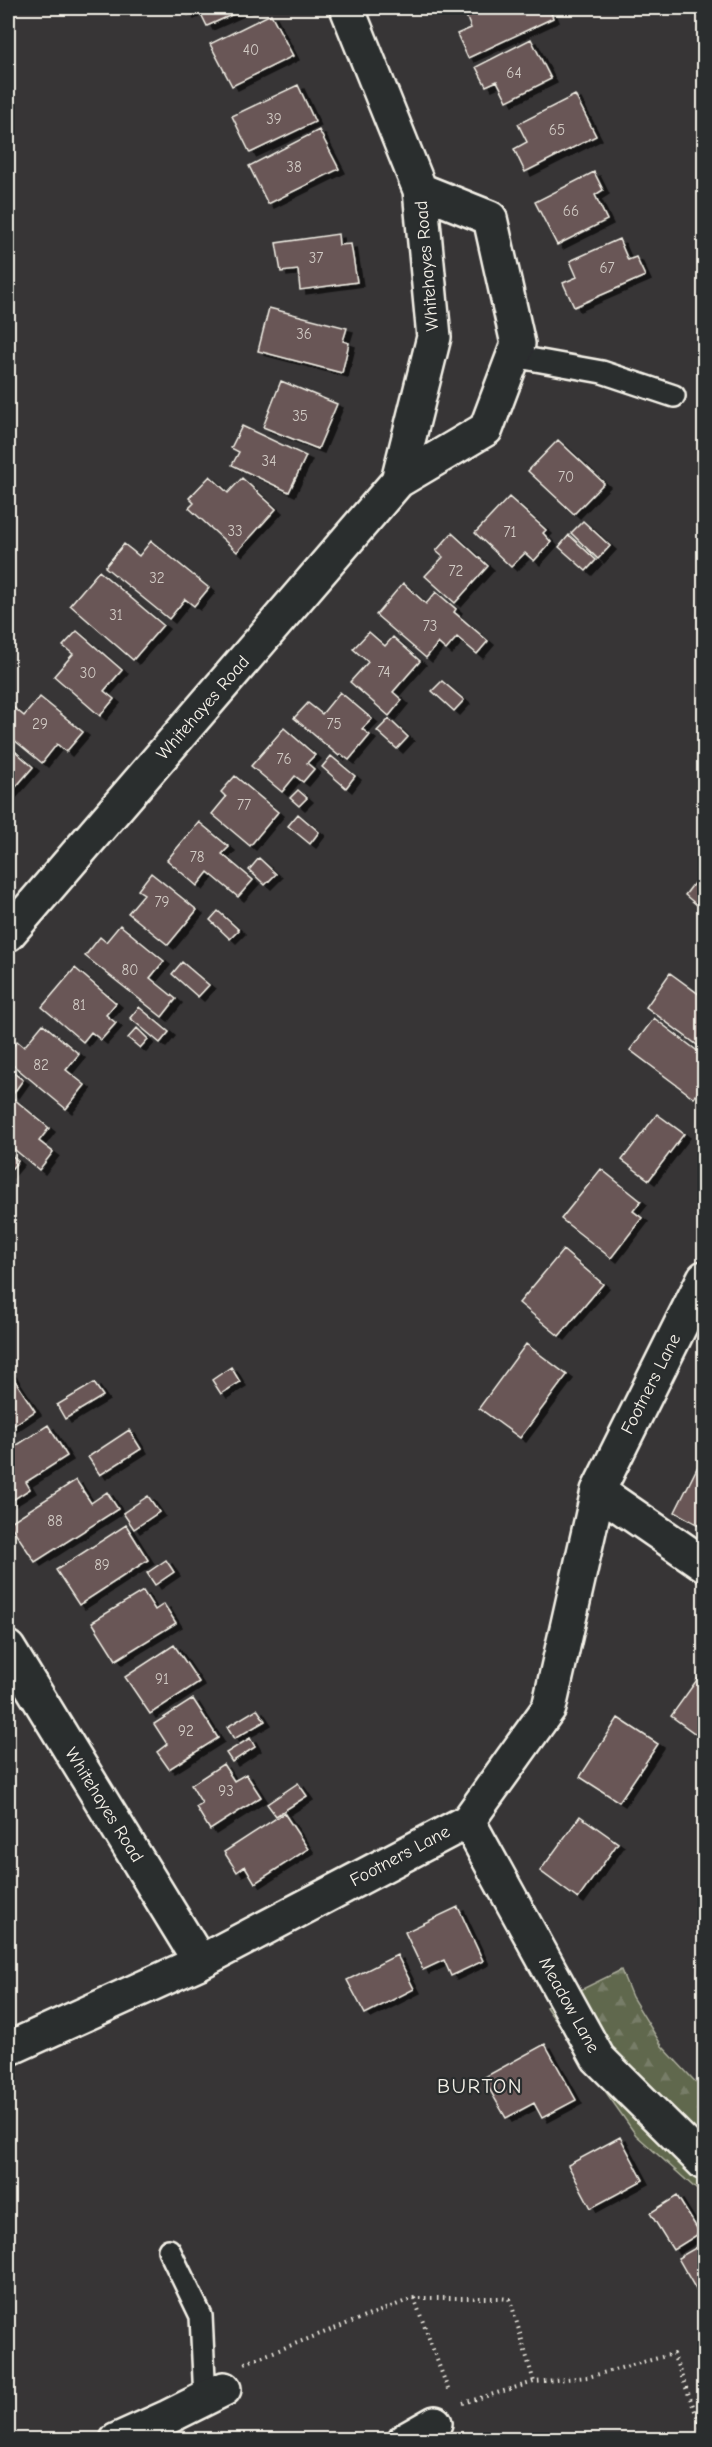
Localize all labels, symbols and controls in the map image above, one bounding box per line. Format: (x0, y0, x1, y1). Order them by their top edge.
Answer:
house number: 40 (243, 41, 259, 59)
house number: 64 (506, 64, 522, 82)
house number: 39 (266, 110, 282, 128)
house number: 65 (549, 121, 565, 139)
house number: 38 (286, 158, 302, 176)
street label: Whitehayes Road (411, 200, 443, 332)
house number: 66 (563, 202, 579, 220)
house number: 37 (309, 249, 323, 267)
house number: 67 (599, 259, 615, 277)
house number: 36 (296, 325, 312, 343)
house number: 35 (292, 407, 308, 425)
house number: 34 (262, 452, 276, 470)
house number: 70 (558, 468, 574, 486)
house number: 33 (227, 522, 243, 540)
house number: 71 (503, 523, 517, 541)
house number: 72 (449, 562, 463, 580)
house number: 32 (149, 569, 165, 587)
house number: 31 (109, 606, 123, 624)
house number: 73 (423, 617, 437, 635)
street label: Whitehayes Road (152, 652, 254, 764)
house number: 74 (377, 663, 391, 681)
house number: 30 (80, 664, 96, 682)
house number: 29 (32, 715, 48, 733)
house number: 75 (326, 715, 342, 733)
house number: 76 (276, 750, 292, 768)
house number: 77 (237, 796, 251, 814)
house number: 78 (190, 848, 204, 866)
house number: 79 (154, 893, 170, 911)
house number: 80 (122, 961, 138, 979)
house number: 81 (72, 996, 86, 1014)
house number: 82 (33, 1056, 49, 1074)
street label: Footners Lane (617, 1330, 685, 1438)
house number: 88 (47, 1512, 63, 1530)
house number: 89 (94, 1556, 110, 1574)
house number: 91 (155, 1670, 169, 1688)
house number: 92 (178, 1722, 194, 1740)
street label: Whitehayes Road (60, 1744, 148, 1866)
house number: 93 (218, 1782, 234, 1800)
street label: Footners Lane (347, 1821, 453, 1891)
street label: Meadow Lane (534, 1954, 604, 2056)
district label: BURTON (437, 2074, 523, 2098)

